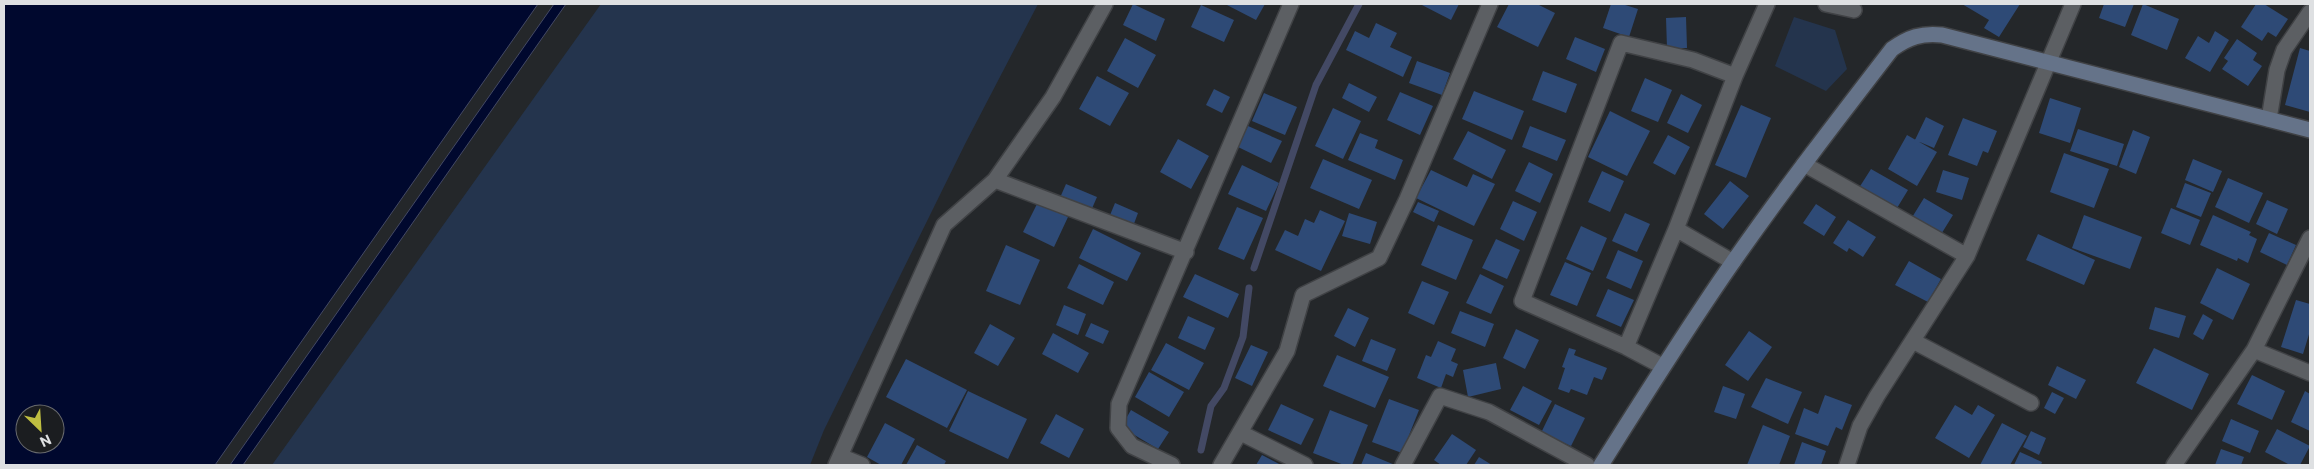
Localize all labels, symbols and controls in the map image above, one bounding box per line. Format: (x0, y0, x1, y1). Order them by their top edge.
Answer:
north arrow (15, 404, 65, 454)
text: N (37, 431, 54, 451)

